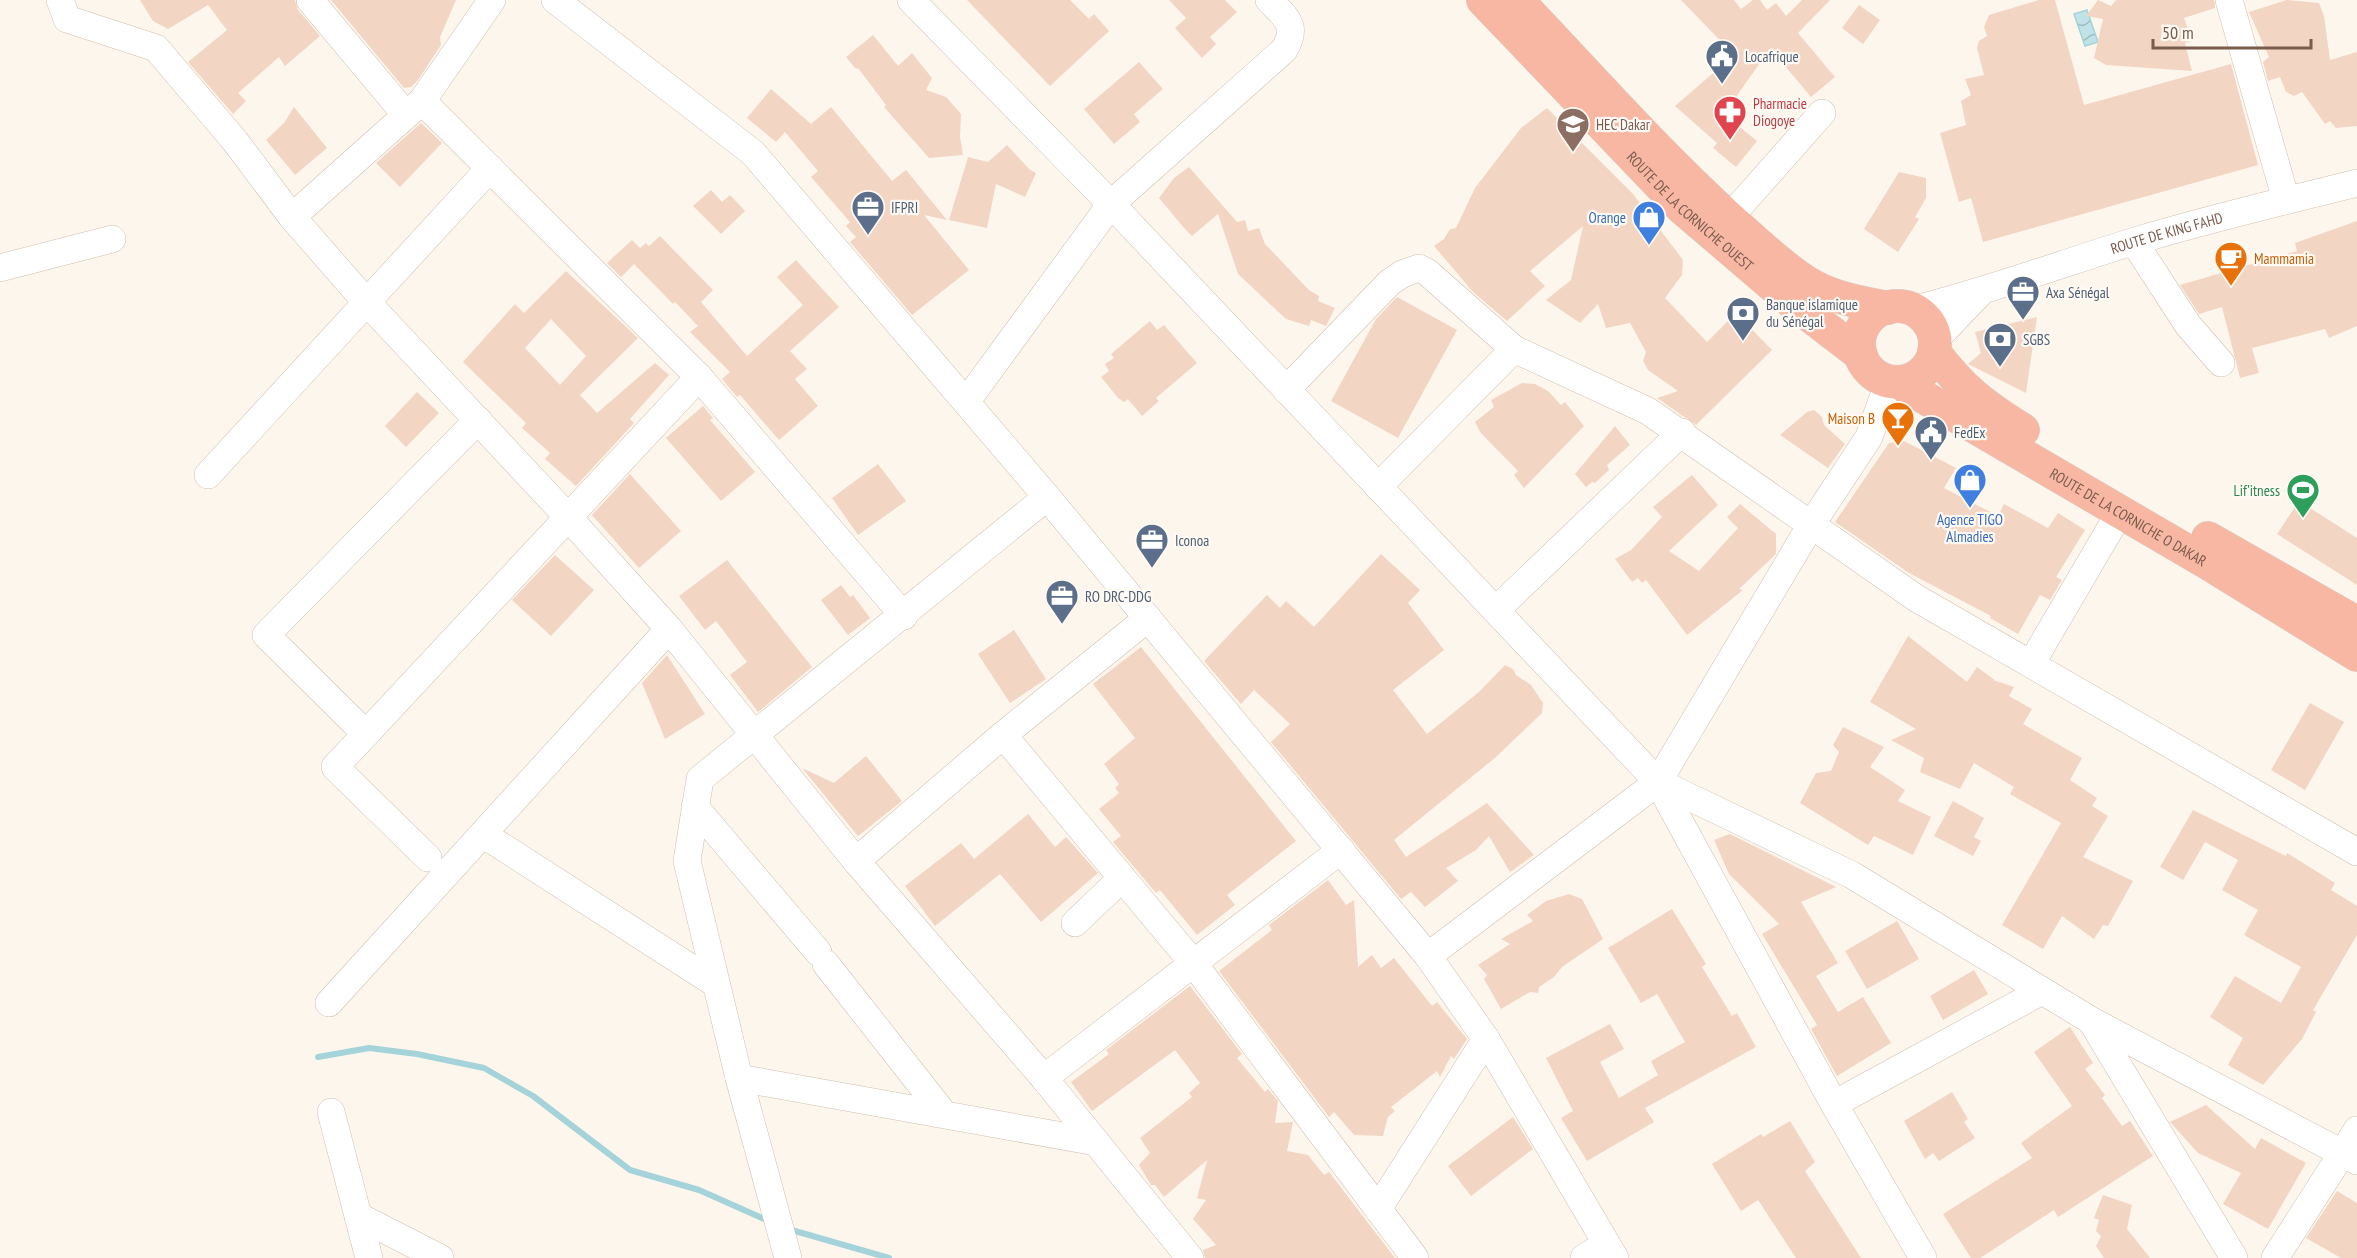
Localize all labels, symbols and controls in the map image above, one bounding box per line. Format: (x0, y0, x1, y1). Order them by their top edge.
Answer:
scale bar (2153, 12, 2310, 50)
text: 50 m (2162, 21, 2194, 44)
public building icon: Locafrique (1704, 38, 1740, 85)
place label: Locafrique (1745, 47, 1799, 66)
pharmacy icon: Pharmacie Diogoye (1712, 94, 1748, 141)
place label: Pharmacie Diogoye (1753, 94, 1807, 130)
school or university icon: HEC Dakar (1555, 106, 1591, 153)
place label: HEC Dakar (1596, 115, 1651, 134)
street label: ROUTE DE LA CORNICHE OUEST (1623, 147, 1758, 275)
office icon: IFPRI (850, 189, 886, 236)
place label: IFPRI (891, 198, 918, 217)
shop icon: Orange (1631, 199, 1667, 246)
place label: Orange (1588, 208, 1626, 227)
street label: ROUTE DE KING FAHD (2108, 208, 2225, 258)
cafe icon: Mammamia (2213, 240, 2249, 287)
place label: Mammamia (2254, 249, 2314, 268)
office icon: Axa Sénégal (2005, 274, 2041, 321)
place label: Axa Sénégal (2046, 283, 2110, 302)
bank icon: Banque islamique du Sénégal (1725, 295, 1761, 342)
place label: Banque islamique du Sénégal (1766, 295, 1858, 331)
bank icon: SGBS (1982, 321, 2018, 368)
place label: SGBS (2023, 330, 2050, 349)
bar icon: Maison B (1880, 400, 1916, 447)
place label: Maison B (1828, 409, 1875, 428)
public building icon: FedEx (1913, 414, 1949, 461)
place label: FedEx (1954, 423, 1986, 442)
shop icon: Agence TIGO Almadies (1952, 462, 1988, 509)
street label: ROUTE DE LA CORNICHE O DAKAR (2047, 464, 2210, 570)
sports icon: Lif'itness (2285, 472, 2321, 519)
place label: Lif'itness (2234, 481, 2280, 500)
place label: Agence TIGO Almadies (1937, 510, 2003, 546)
office icon: Iconoa (1134, 522, 1170, 569)
place label: Iconoa (1175, 531, 1209, 550)
office icon: RO DRC-DDG (1044, 578, 1080, 625)
place label: RO DRC-DDG (1085, 587, 1151, 606)

